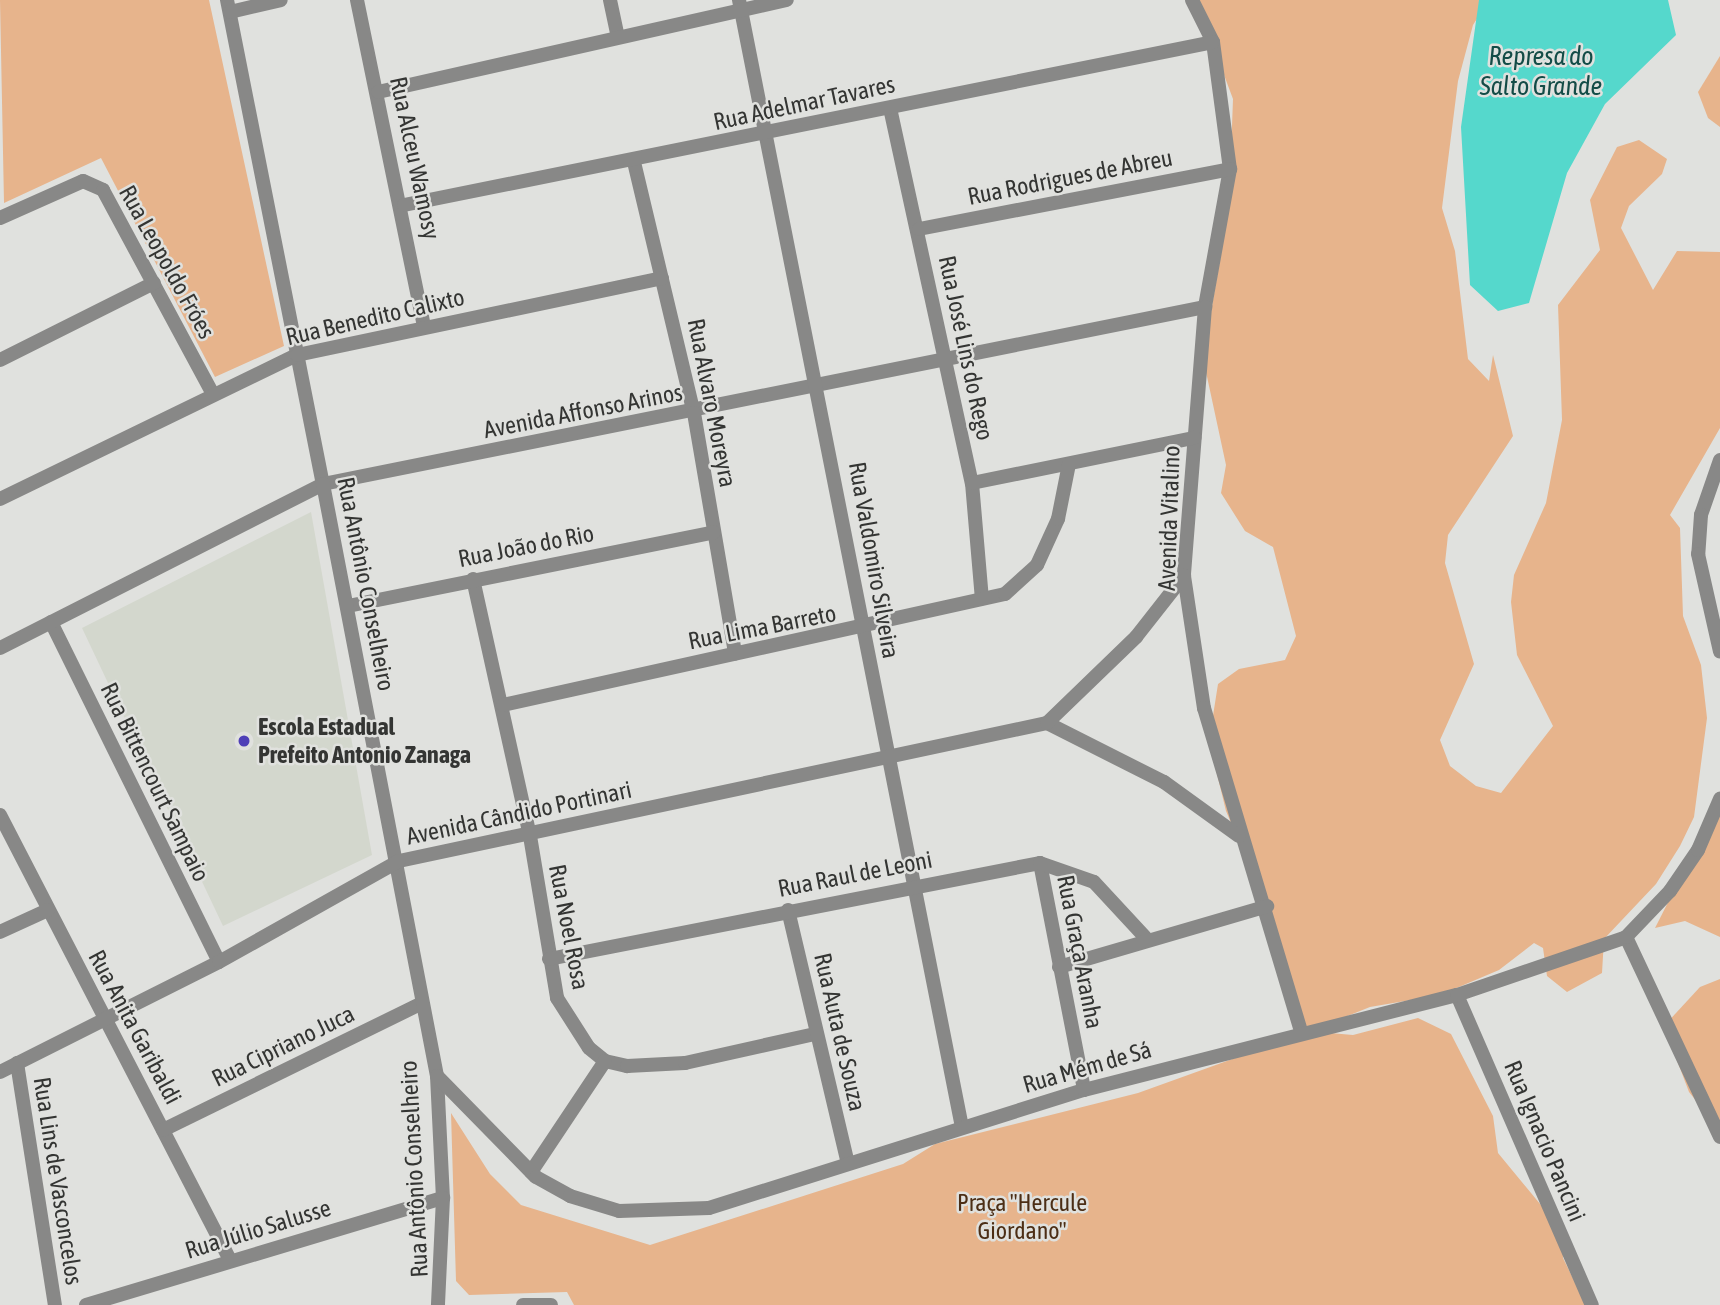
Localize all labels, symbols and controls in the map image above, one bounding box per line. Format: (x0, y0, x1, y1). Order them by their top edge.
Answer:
water label: Represa do Salto Grande (1480, 41, 1602, 102)
street label: Rua Adelmar Tavares (711, 70, 897, 136)
street label: Rua Alceu Wamosy (384, 74, 446, 242)
street label: Rua Rodrigues de Abreu (965, 143, 1175, 211)
street label: Rua Leopoldo Fróes (113, 180, 221, 344)
street label: Rua José Lins do Rego (932, 253, 1000, 443)
street label: Rua Benedito Calixto (283, 282, 467, 352)
street label: Rua Alvaro Moreyra (682, 316, 742, 490)
street label: Avenida Affonso Arinos (481, 378, 685, 444)
street label: Avenida Vitalino (1152, 445, 1186, 591)
street label: Rua Valdomiro Silveira (843, 460, 905, 660)
street label: Rua Antônio Conselheiro (331, 475, 401, 693)
street label: Rua João do Rio (456, 519, 596, 573)
street label: Rua Lima Barreto (686, 599, 838, 655)
street label: Rua Bittencourt Sampaio (94, 678, 216, 886)
place label: Escola Estadual Prefeito Antonio Zanaga (258, 713, 471, 769)
marker: Escola Estadual Prefeito Antonio Zanaga (236, 733, 252, 749)
street label: Avenida Cândido Portinari (404, 775, 634, 851)
street label: Rua Raul de Leoni (775, 845, 935, 903)
street label: Rua Noel Rosa (543, 862, 595, 992)
street label: Rua Graça Aranha (1051, 873, 1109, 1031)
street label: Rua Anita Garibaldi (82, 945, 188, 1109)
street label: Rua Auta de Souza (808, 950, 872, 1114)
street label: Rua Cipriano Juca (207, 999, 359, 1093)
street label: Rua Mém de Sá (1019, 1035, 1155, 1099)
street label: Rua Ignacio Pancini (1498, 1056, 1592, 1226)
street label: Rua Antônio Conselheiro (394, 1060, 434, 1278)
street label: Rua Lins de Vasconcelos (27, 1075, 89, 1287)
park label: Praça "Hercule Giordano" (957, 1189, 1087, 1245)
street label: Rua Júlio Salusse (182, 1193, 334, 1265)

